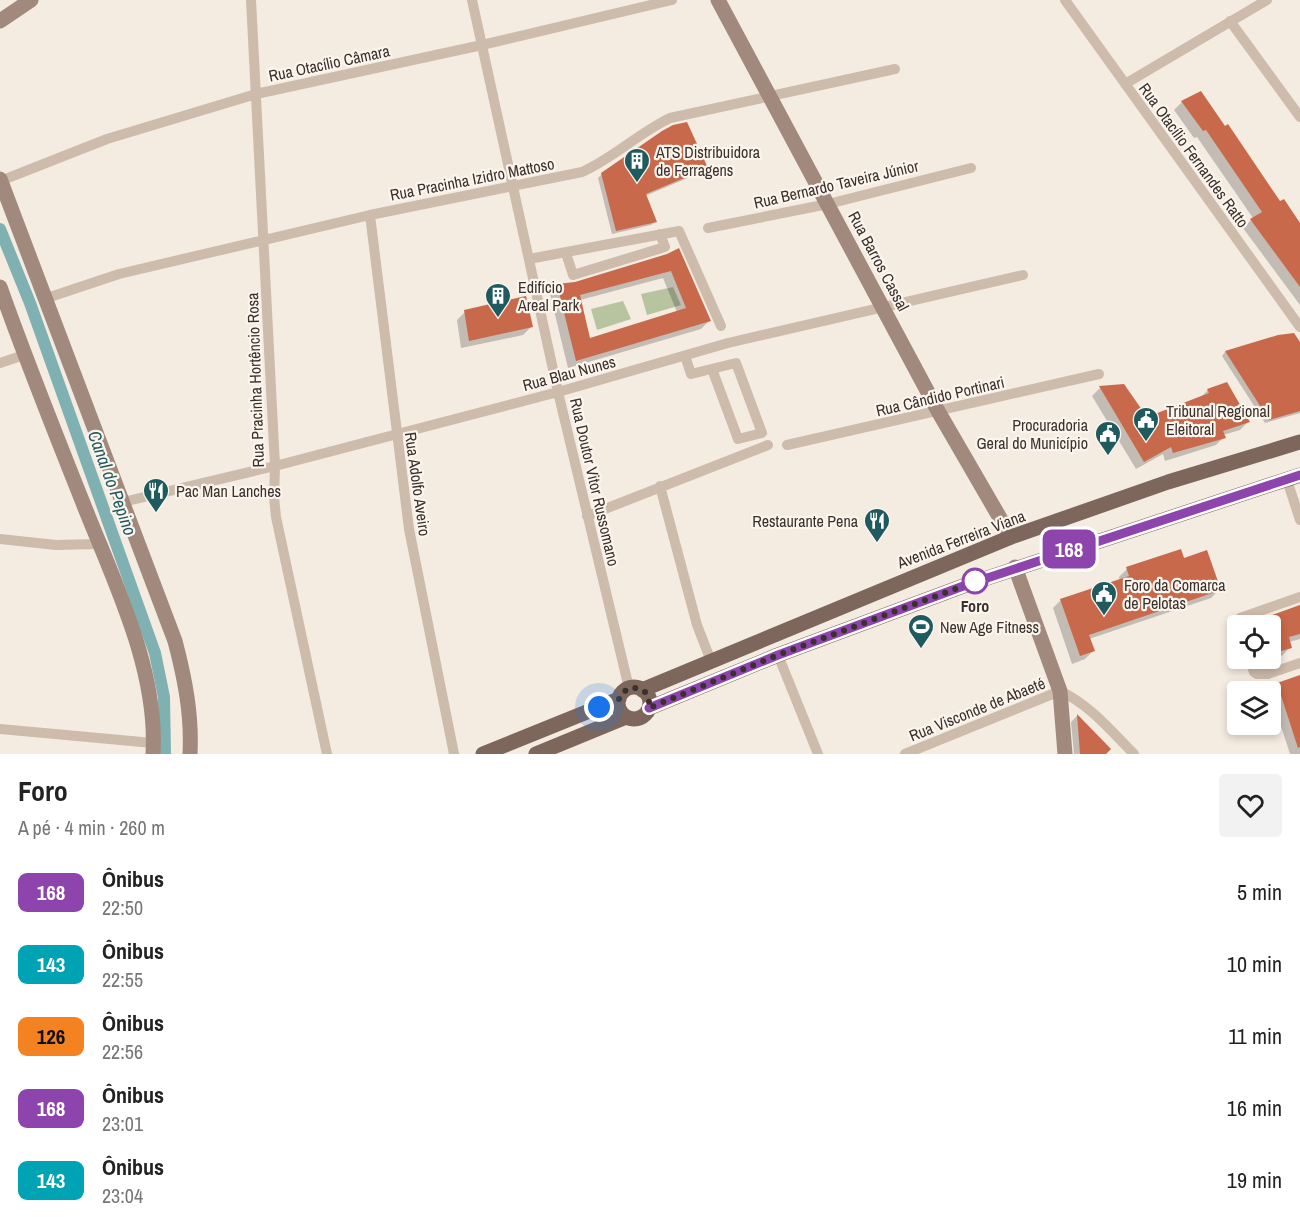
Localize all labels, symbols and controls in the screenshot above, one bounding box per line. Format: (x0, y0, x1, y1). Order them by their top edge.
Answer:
street label: Rua Otacílio Câmara (266, 39, 392, 87)
street label: Rua Otacílio Fernandes Ratto (1134, 78, 1254, 232)
place label: ATS Distribuidora de Ferragens (655, 141, 761, 181)
building icon: ATS Distribuidora de Ferragens (622, 146, 652, 184)
street label: Rua Pracinha Izidro Mattoso (388, 152, 556, 206)
street label: Rua Bernardo Taveira Júnior (751, 154, 921, 214)
street label: Rua Barros Cassal (843, 207, 915, 315)
place label: Edifício Areal Park (517, 276, 580, 316)
building icon: Edifício Areal Park (483, 281, 513, 319)
street label: Rua Pracinha Hortêncio Rosa (241, 291, 269, 468)
street label: Rua Blau Nunes (520, 350, 618, 396)
street label: Rua Cândido Portinari (874, 371, 1006, 421)
street label: Rua Doutor Vitor Russomano (565, 396, 625, 568)
place label: Tribunal Regional Eleitoral (1166, 400, 1270, 440)
public building icon: Tribunal Regional Eleitoral (1131, 405, 1161, 443)
place label: Procuradoria Geral do Município (976, 414, 1089, 454)
public building icon: Procuradoria Geral do Município (1093, 419, 1123, 457)
water label: Canal do Pepino (82, 427, 143, 539)
street label: Rua Adolfo Aveiro (400, 431, 436, 537)
restaurant icon: Pac Man Lanches (141, 476, 171, 514)
place label: Pac Man Lanches (176, 480, 281, 502)
street label: Avenida Ferreira Viana (893, 504, 1029, 574)
restaurant icon: Restaurante Pena (862, 506, 892, 544)
place label: Restaurante Pena (752, 510, 859, 532)
line badge: 168 (1034, 530, 1104, 568)
text: 168 (1055, 535, 1083, 564)
marker: Foro (962, 568, 988, 594)
place label: Foro da Comarca de Pelotas (1124, 574, 1226, 614)
public building icon: Foro da Comarca de Pelotas (1089, 579, 1119, 617)
place label: Foro (961, 595, 989, 617)
sports icon: New Age Fitness (906, 612, 936, 650)
map controls (1227, 615, 1281, 735)
button: locate (1227, 615, 1281, 669)
place label: New Age Fitness (940, 616, 1039, 638)
street label: Rua Visconde de Abaeté (906, 672, 1048, 746)
button: layers (1227, 681, 1281, 735)
your location (584, 692, 614, 722)
text: Foro (18, 772, 68, 810)
button: heart (1219, 774, 1282, 837)
text: A pé · 4 min · 260 m (18, 814, 165, 841)
text: Ônibus (102, 864, 164, 894)
text: 5 min (1237, 877, 1282, 907)
text: 168 (37, 878, 65, 907)
text: 22:50 (102, 894, 143, 921)
text: Ônibus (102, 936, 164, 966)
text: 10 min (1227, 949, 1282, 979)
text: 143 (37, 950, 65, 979)
text: 22:55 (102, 966, 143, 993)
text: Ônibus (102, 1008, 164, 1038)
text: 11 min (1228, 1021, 1282, 1051)
text: 126 (37, 1022, 65, 1051)
text: 22:56 (102, 1038, 143, 1065)
text: Ônibus (102, 1080, 164, 1110)
text: 16 min (1227, 1093, 1282, 1123)
text: 168 (37, 1094, 65, 1123)
text: 23:01 (102, 1110, 143, 1137)
text: Ônibus (102, 1152, 164, 1182)
text: 19 min (1227, 1165, 1282, 1195)
text: 143 (37, 1166, 65, 1195)
text: 23:04 (102, 1182, 143, 1209)

